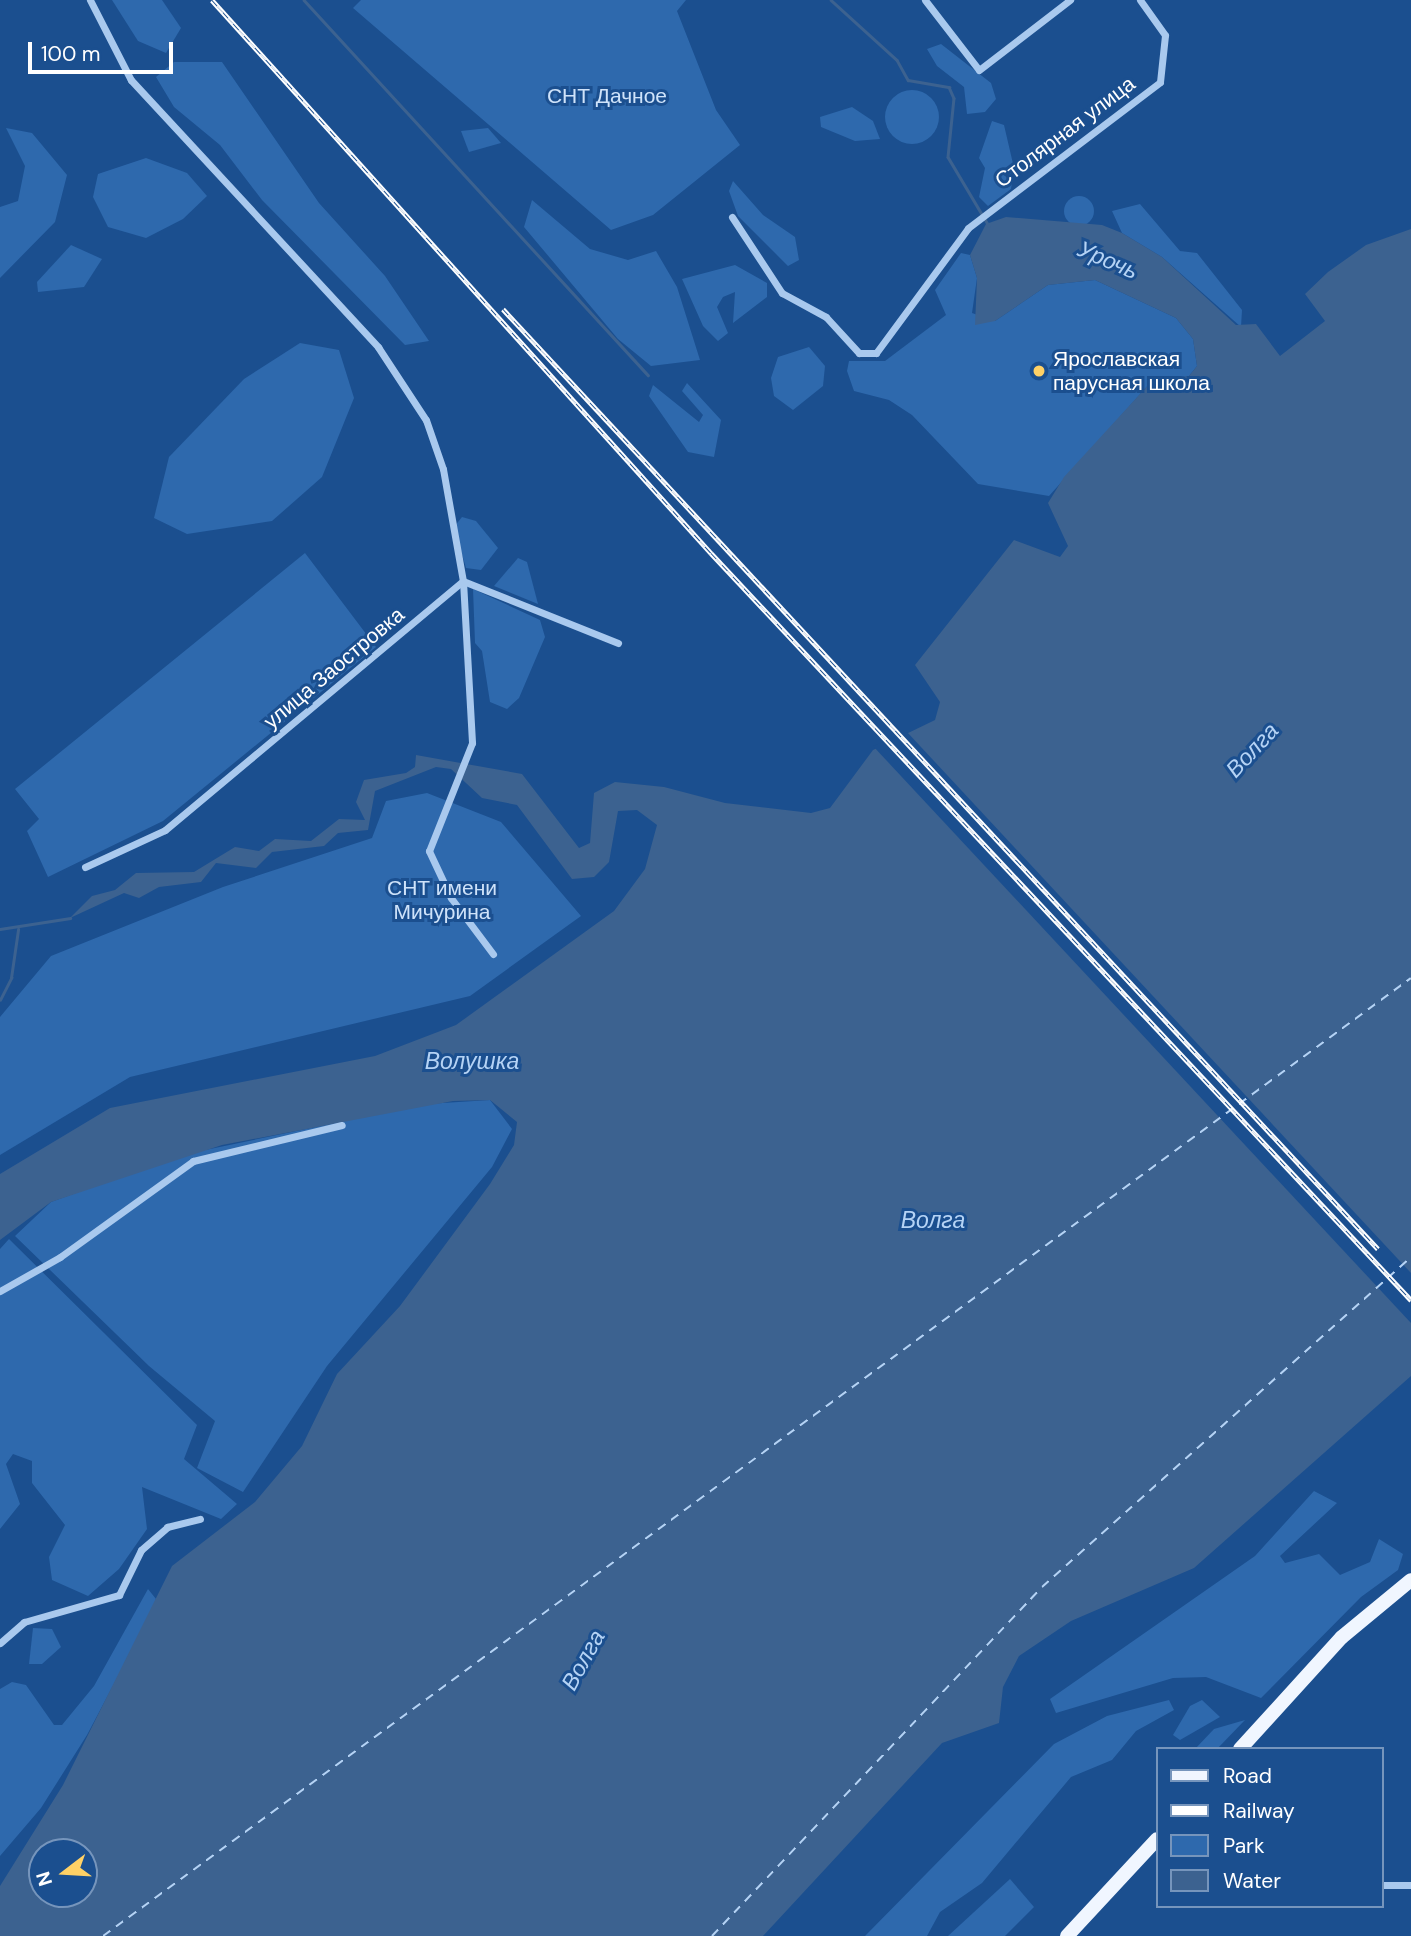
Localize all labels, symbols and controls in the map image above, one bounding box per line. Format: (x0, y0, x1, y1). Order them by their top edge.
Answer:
scale bar (32, 28, 177, 72)
text: 100 m (41, 40, 101, 68)
street label: Столярная улица (990, 71, 1140, 193)
park label: СНТ Дачное (547, 83, 667, 109)
water label: Урочь (1074, 235, 1142, 285)
place label: Ярославская парусная школа (1053, 346, 1210, 396)
marker: Ярославская парусная школа (1031, 363, 1047, 379)
street label: улица Заостровка (259, 602, 409, 734)
water label: Волга (1220, 717, 1284, 783)
park label: СНТ имени Мичурина (387, 875, 497, 925)
water label: Волушка (425, 1047, 519, 1075)
water label: Волга (901, 1206, 965, 1234)
water label: Волга (555, 1625, 611, 1695)
legend (1156, 1747, 1383, 1908)
text: Road (1223, 1762, 1272, 1790)
text: Railway (1223, 1797, 1295, 1825)
text: Park (1223, 1832, 1264, 1860)
north arrow (28, 1838, 98, 1908)
text: Water (1223, 1867, 1281, 1895)
text: N (30, 1868, 58, 1889)

